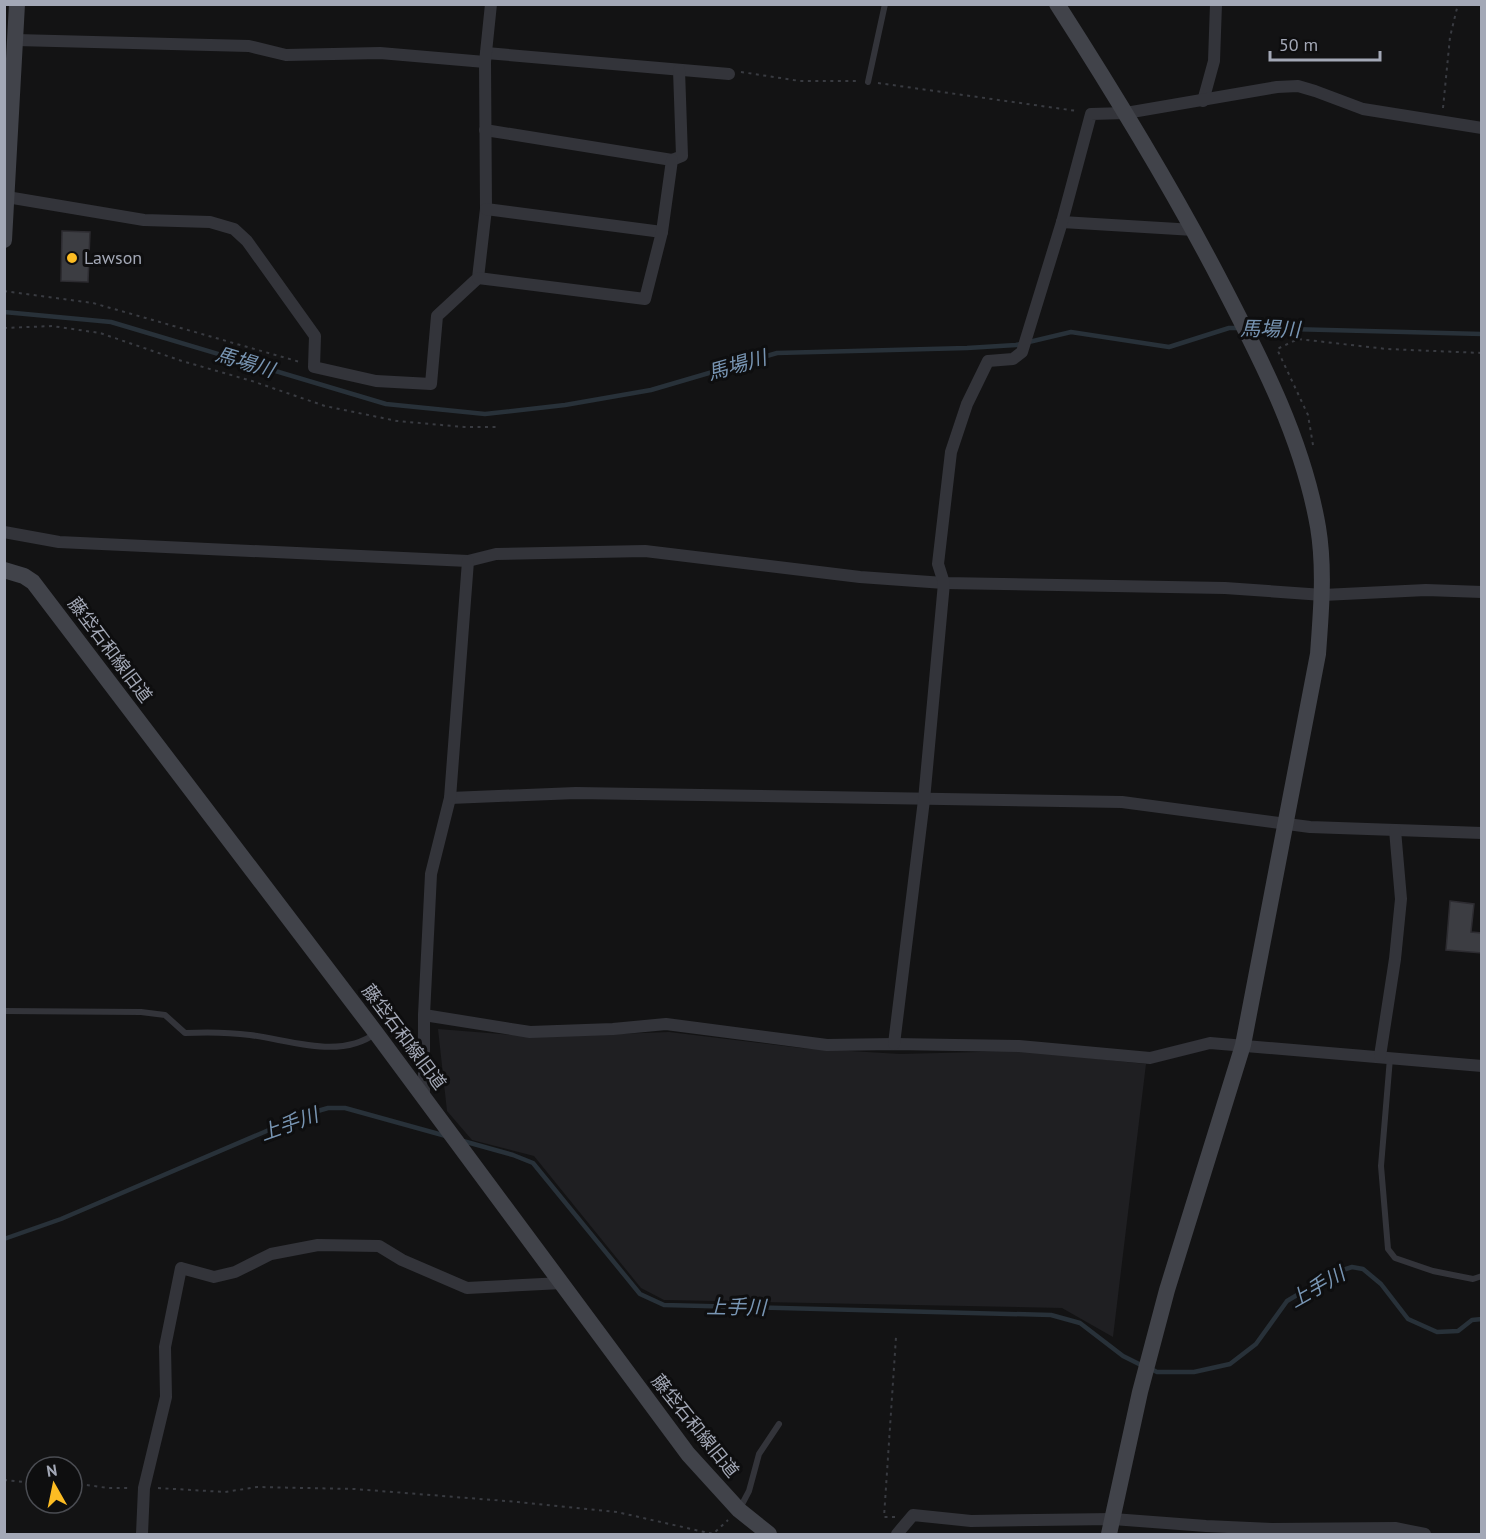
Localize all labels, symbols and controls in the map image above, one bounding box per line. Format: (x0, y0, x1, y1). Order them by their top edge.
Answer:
scale bar (1270, 24, 1380, 62)
text: 50 m (1279, 33, 1318, 56)
place label: Lawson (84, 246, 142, 269)
marker: Lawson (65, 251, 79, 265)
water label: 馬場川 (1240, 315, 1302, 343)
water label: 馬場川 (213, 341, 279, 384)
water label: 馬場川 (705, 344, 771, 386)
street label: 藤垈石和線旧道 (63, 592, 157, 707)
street label: 藤垈石和線旧道 (357, 979, 451, 1094)
water label: 上手川 (256, 1101, 324, 1146)
water label: 上手川 (1285, 1260, 1351, 1313)
water label: 上手川 (706, 1293, 768, 1321)
street label: 藤垈石和線旧道 (647, 1369, 744, 1482)
north arrow (24, 1455, 84, 1515)
text: N (45, 1459, 58, 1481)

